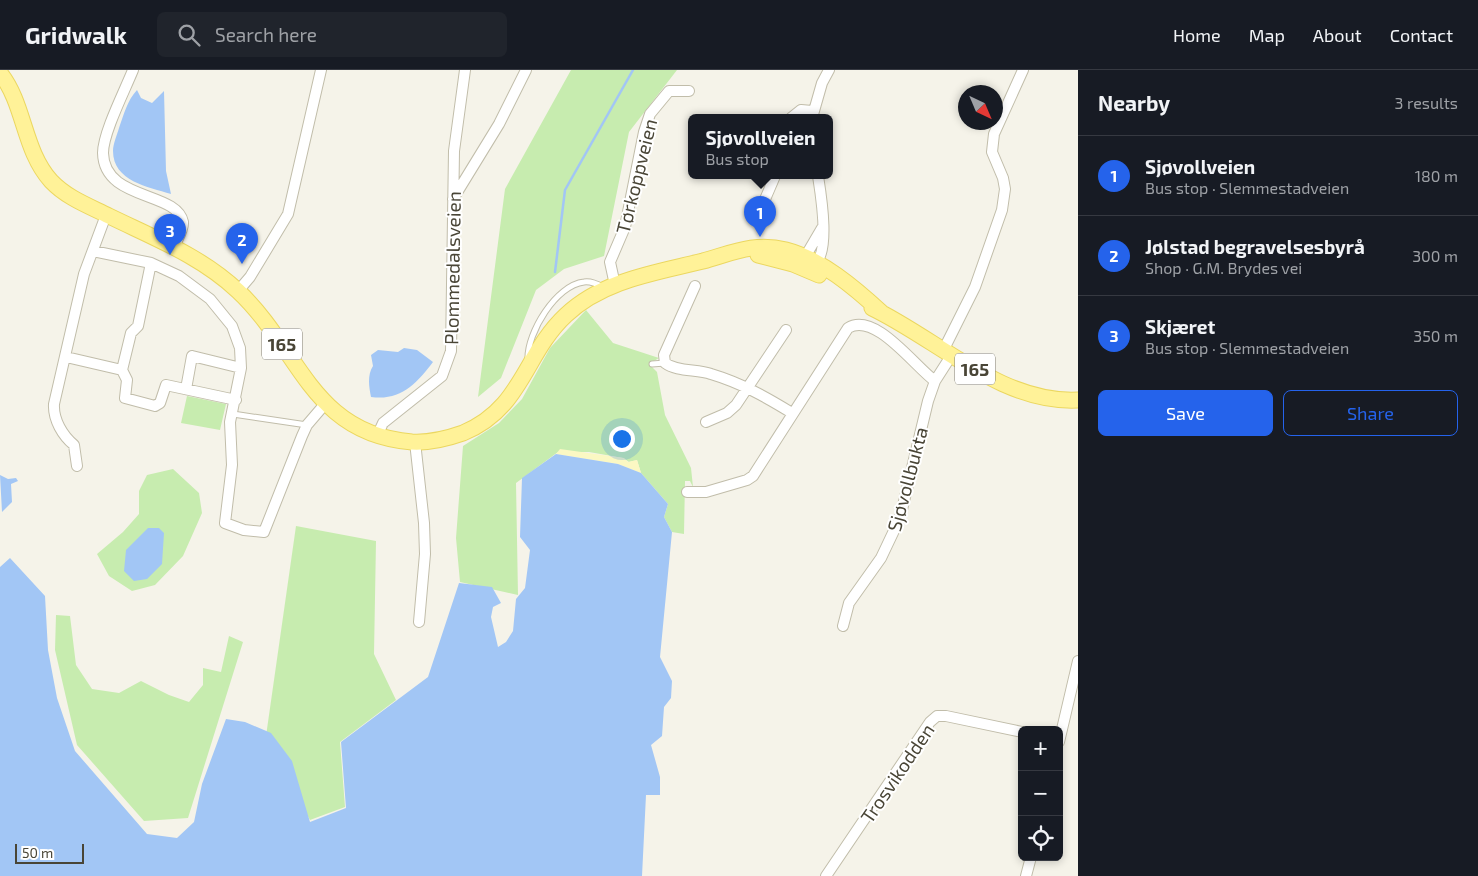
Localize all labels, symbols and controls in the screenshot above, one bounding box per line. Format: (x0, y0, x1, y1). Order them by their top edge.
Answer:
search box (157, 12, 507, 57)
text: Gridwalk (25, 20, 127, 49)
icon: search (175, 21, 203, 49)
text: Search here (215, 23, 317, 46)
text: Home (1173, 24, 1221, 46)
text: Map (1249, 24, 1285, 46)
text: About (1313, 24, 1362, 46)
text: Contact (1390, 24, 1453, 46)
north arrow (958, 85, 1003, 130)
text: Nearby (1098, 90, 1170, 115)
text: 3 results (1395, 93, 1458, 112)
popup (688, 114, 833, 179)
street label: Tørkoppveien (611, 116, 661, 236)
text: Sjøvollveien (705, 126, 816, 149)
text: Bus stop (705, 149, 769, 168)
text: Sjøvollveien (1145, 155, 1255, 178)
text: 1 (1111, 166, 1117, 185)
text: 180 m (1415, 166, 1458, 185)
text: Bus stop · Slemmestadveien (1145, 178, 1349, 197)
street label: Plommedalsveien (439, 191, 465, 345)
pin: 1 (744, 196, 776, 237)
pin: 3 (154, 214, 186, 255)
pin: 2 (226, 223, 258, 264)
text: Jølstad begravelsesbyrå (1145, 235, 1365, 258)
text: 2 (1109, 246, 1119, 265)
text: 300 m (1412, 246, 1458, 265)
text: Shop · G.M. Brydes vei (1145, 258, 1302, 277)
text: Skjæret (1145, 315, 1215, 338)
text: 3 (1109, 326, 1119, 345)
text: 350 m (1413, 326, 1458, 345)
road number: 165 (262, 328, 302, 360)
text: Bus stop · Slemmestadveien (1145, 338, 1349, 357)
road number: 165 (955, 354, 995, 384)
button: Save (1098, 390, 1273, 436)
button: Share (1283, 390, 1458, 436)
street label: Sjøvollbukta (882, 424, 932, 534)
your location (609, 426, 635, 452)
street label: Trosvikodden (855, 719, 939, 827)
map controls (1018, 726, 1063, 861)
button: + (1018, 726, 1063, 771)
button: − (1018, 771, 1063, 816)
button: locate (1018, 816, 1063, 861)
scale bar (15, 841, 84, 864)
text: 50 m (22, 844, 53, 861)

